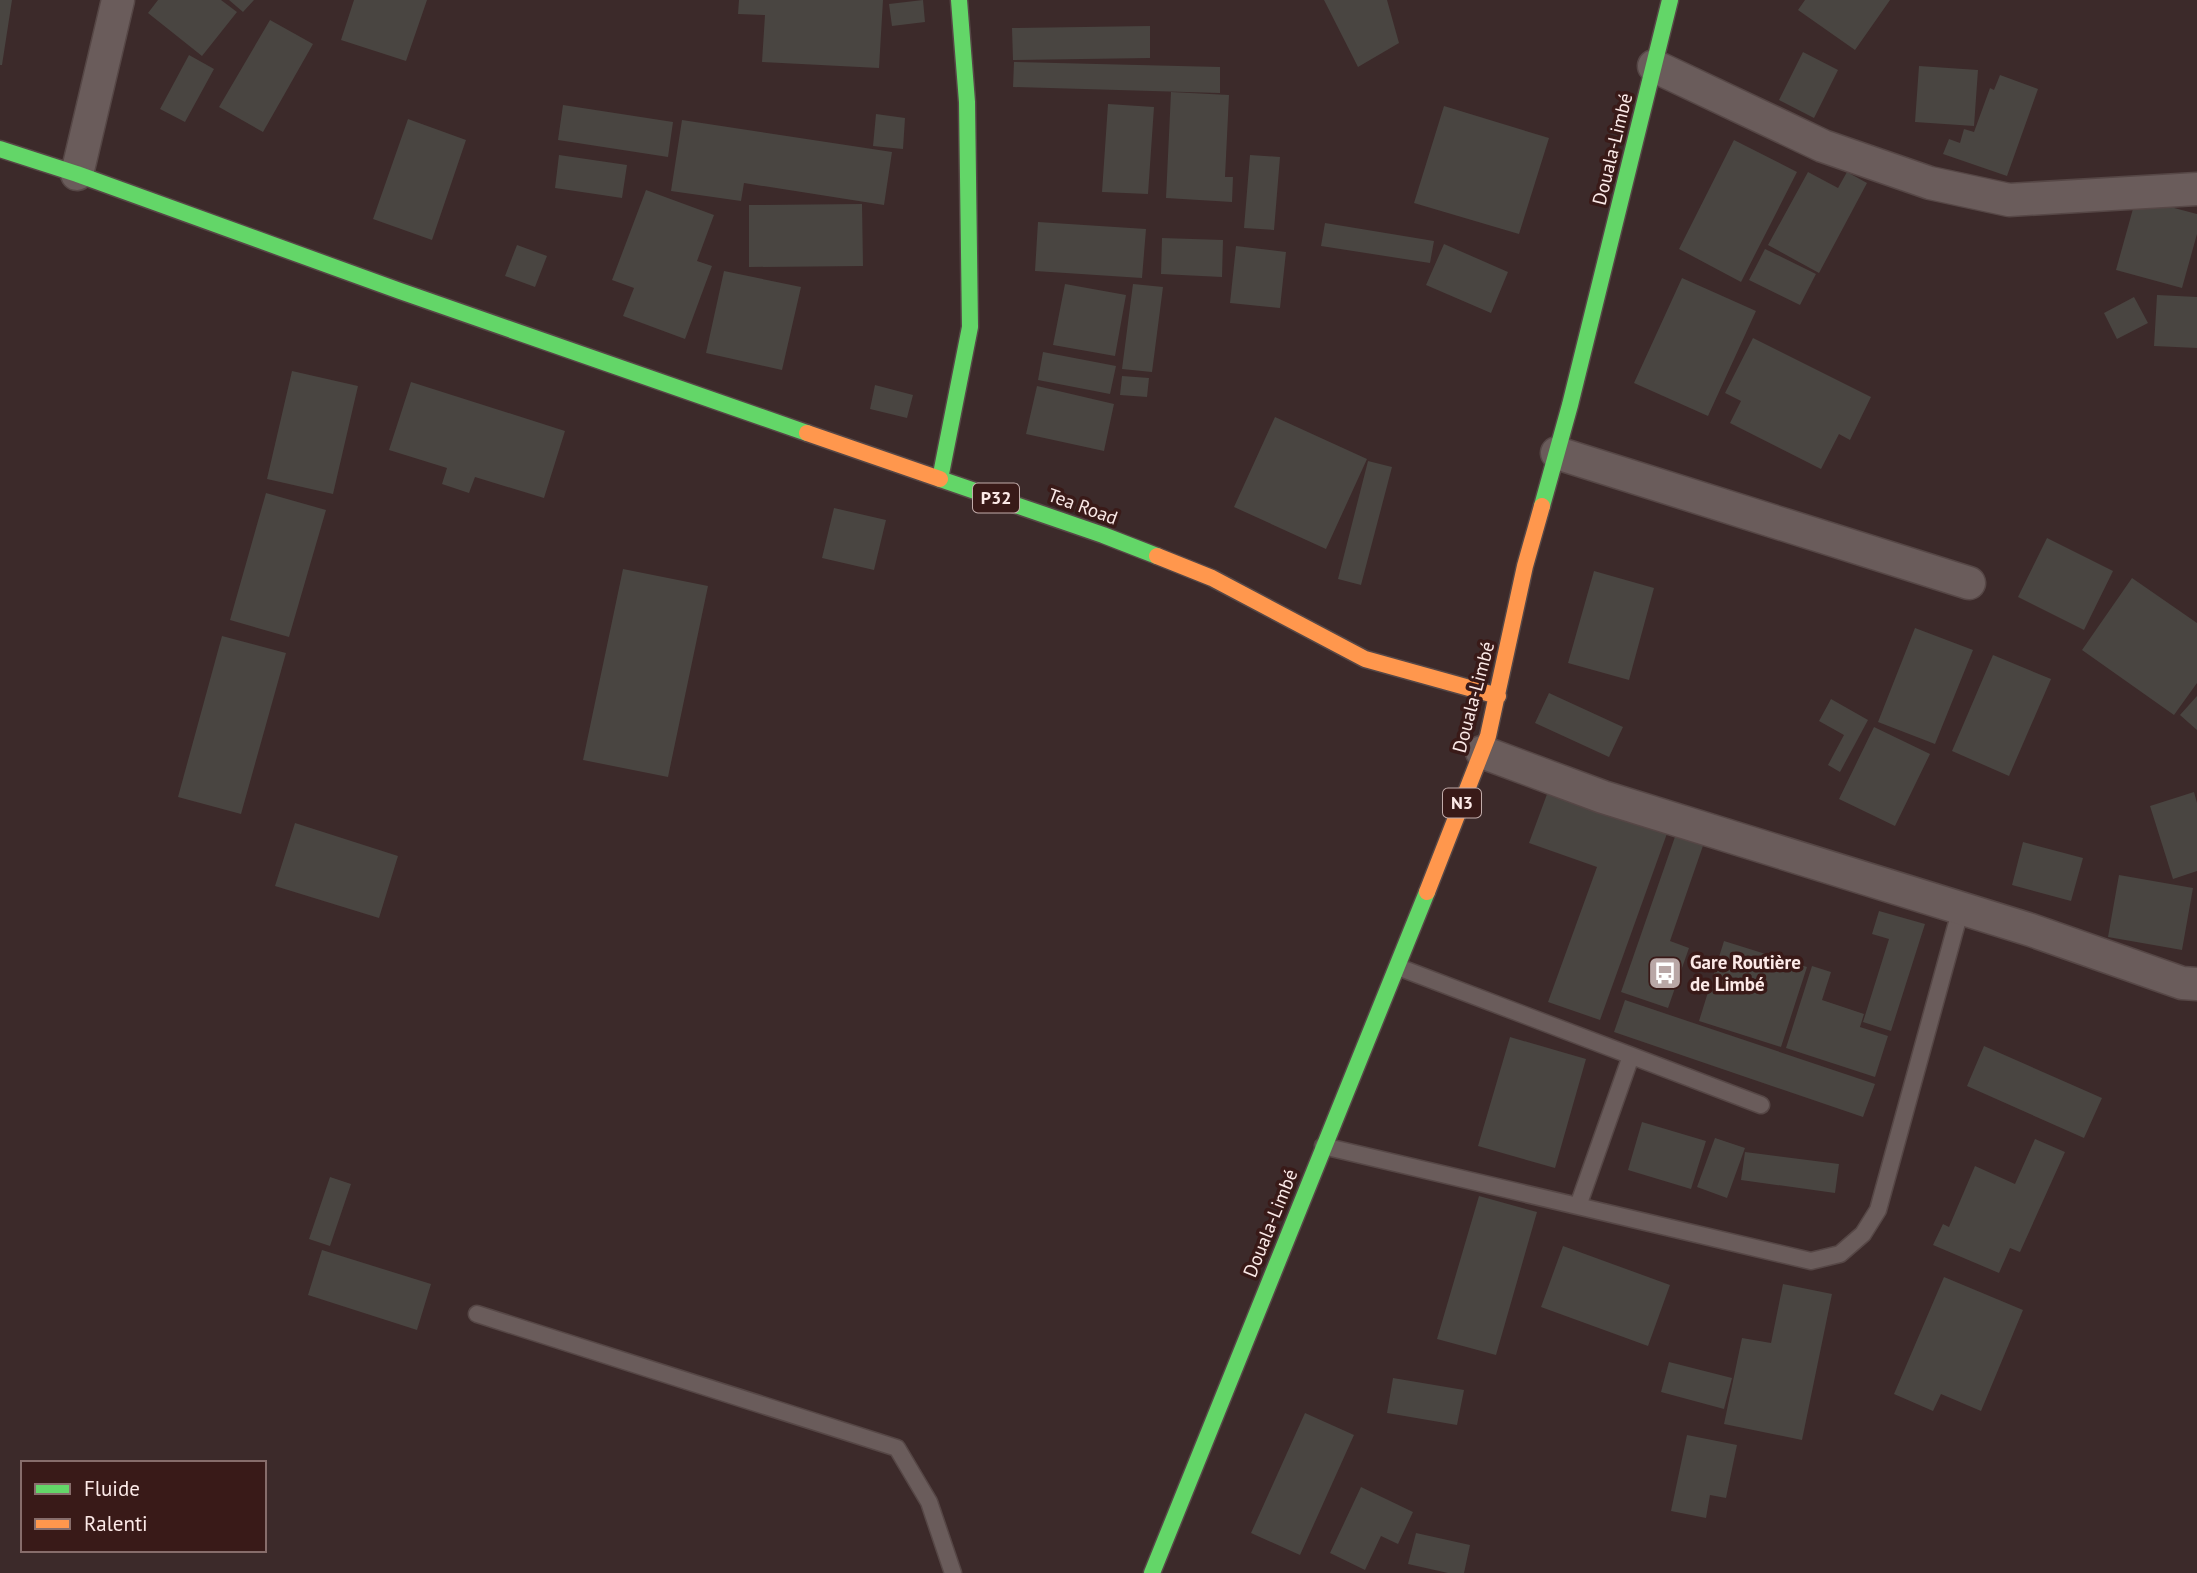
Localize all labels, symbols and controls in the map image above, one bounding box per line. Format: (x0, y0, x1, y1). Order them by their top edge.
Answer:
street label: Douala-Limbé (1587, 91, 1637, 207)
street label: Tea Road (1045, 482, 1121, 530)
road number: P32 (973, 484, 1019, 512)
street label: Douala-Limbé (1447, 639, 1499, 755)
road number: N3 (1443, 788, 1481, 818)
place label: Gare Routière de Limbé (1690, 950, 1801, 996)
bus stop icon: Gare Routière de Limbé (1646, 954, 1684, 992)
street label: Douala-Limbé (1237, 1165, 1303, 1281)
legend (21, 1461, 266, 1552)
text: Fluide (84, 1475, 140, 1502)
text: Ralenti (84, 1510, 148, 1537)

